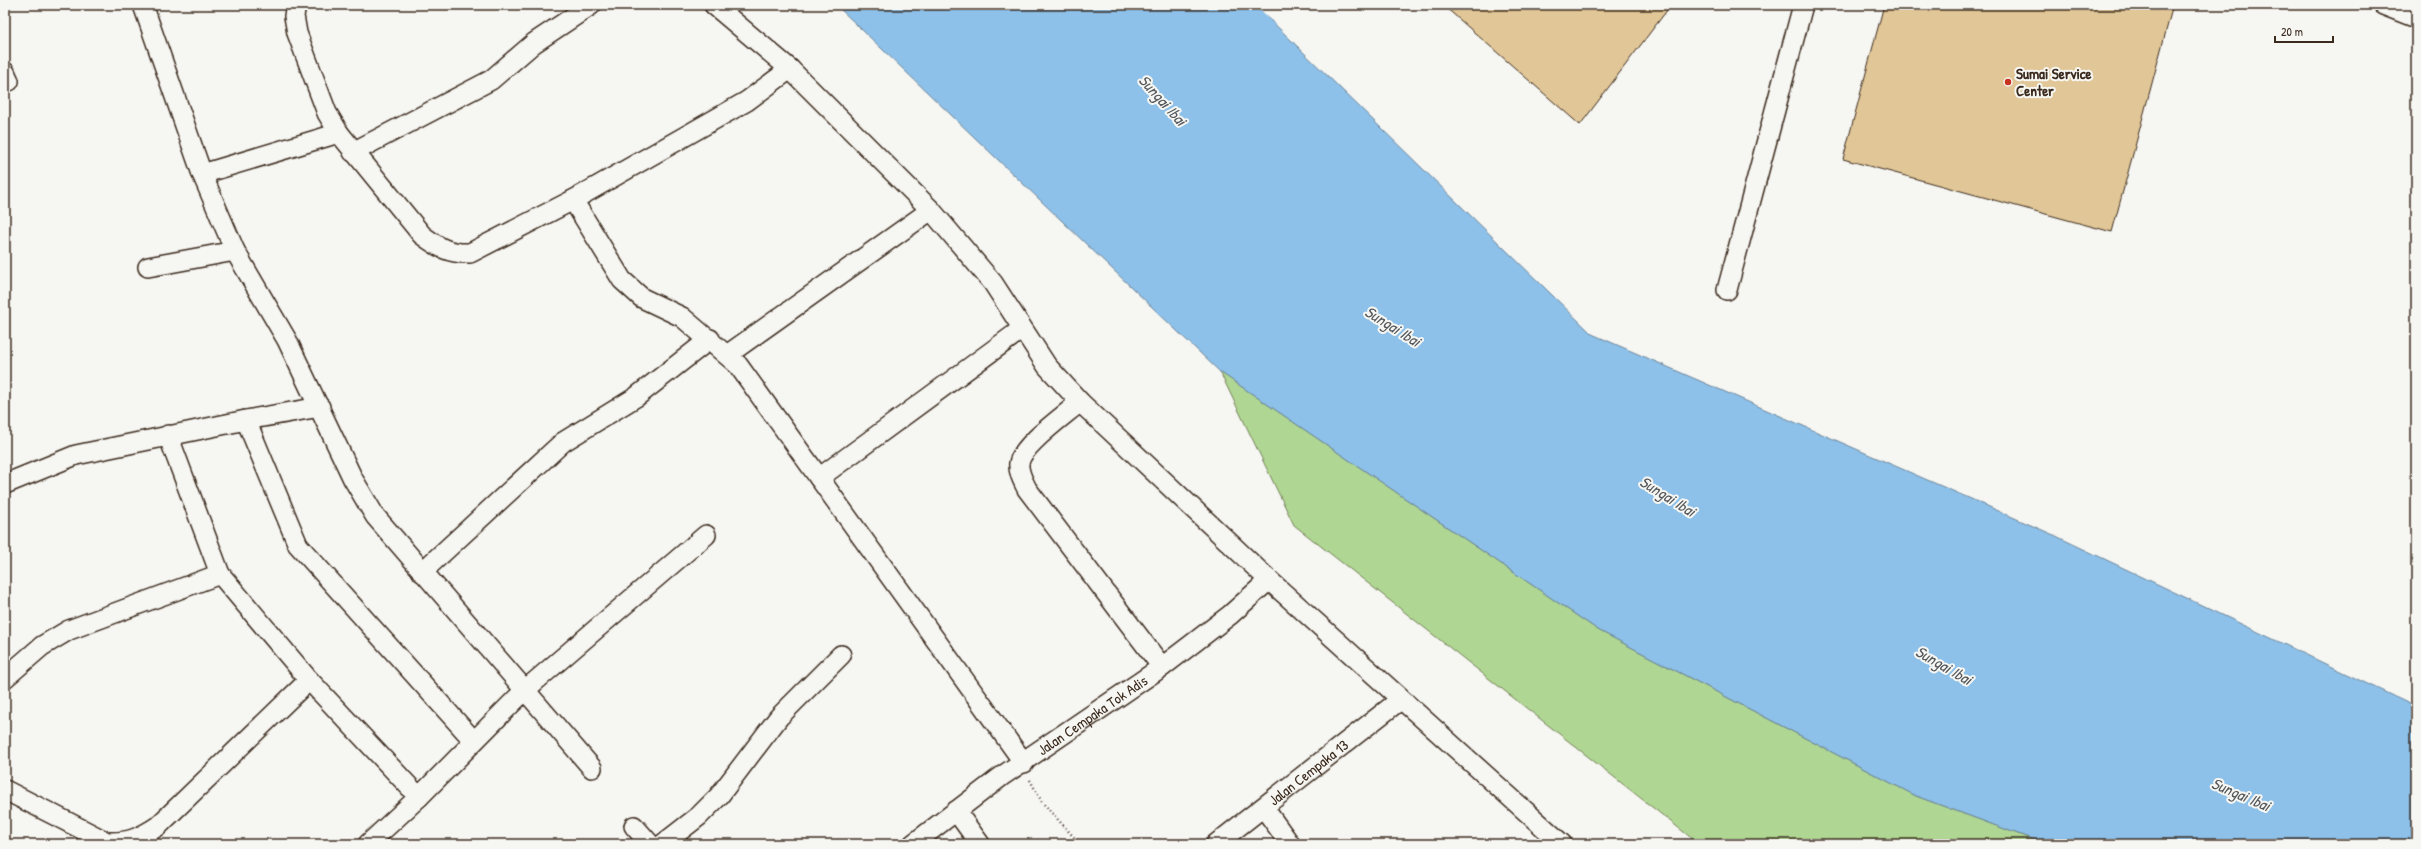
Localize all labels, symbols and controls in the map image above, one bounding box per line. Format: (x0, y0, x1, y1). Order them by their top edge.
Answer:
scale bar (2275, 18, 2333, 44)
text: 20 m (2281, 23, 2303, 40)
place label: Sumai Service Center (2016, 63, 2092, 101)
water label: Sungai Ibai (1134, 70, 1193, 131)
marker: Sumai Service Center (2003, 77, 2013, 87)
water label: Sungai Ibai (1361, 300, 1426, 352)
water label: Sungai Ibai (1636, 470, 1701, 522)
water label: Sungai Ibai (1912, 640, 1978, 691)
street label: Jalan Cempaka Tok Adis (1033, 670, 1151, 760)
street label: Jalan Cempaka 13 (1264, 734, 1353, 810)
water label: Sungai Ibai (2208, 772, 2275, 817)

